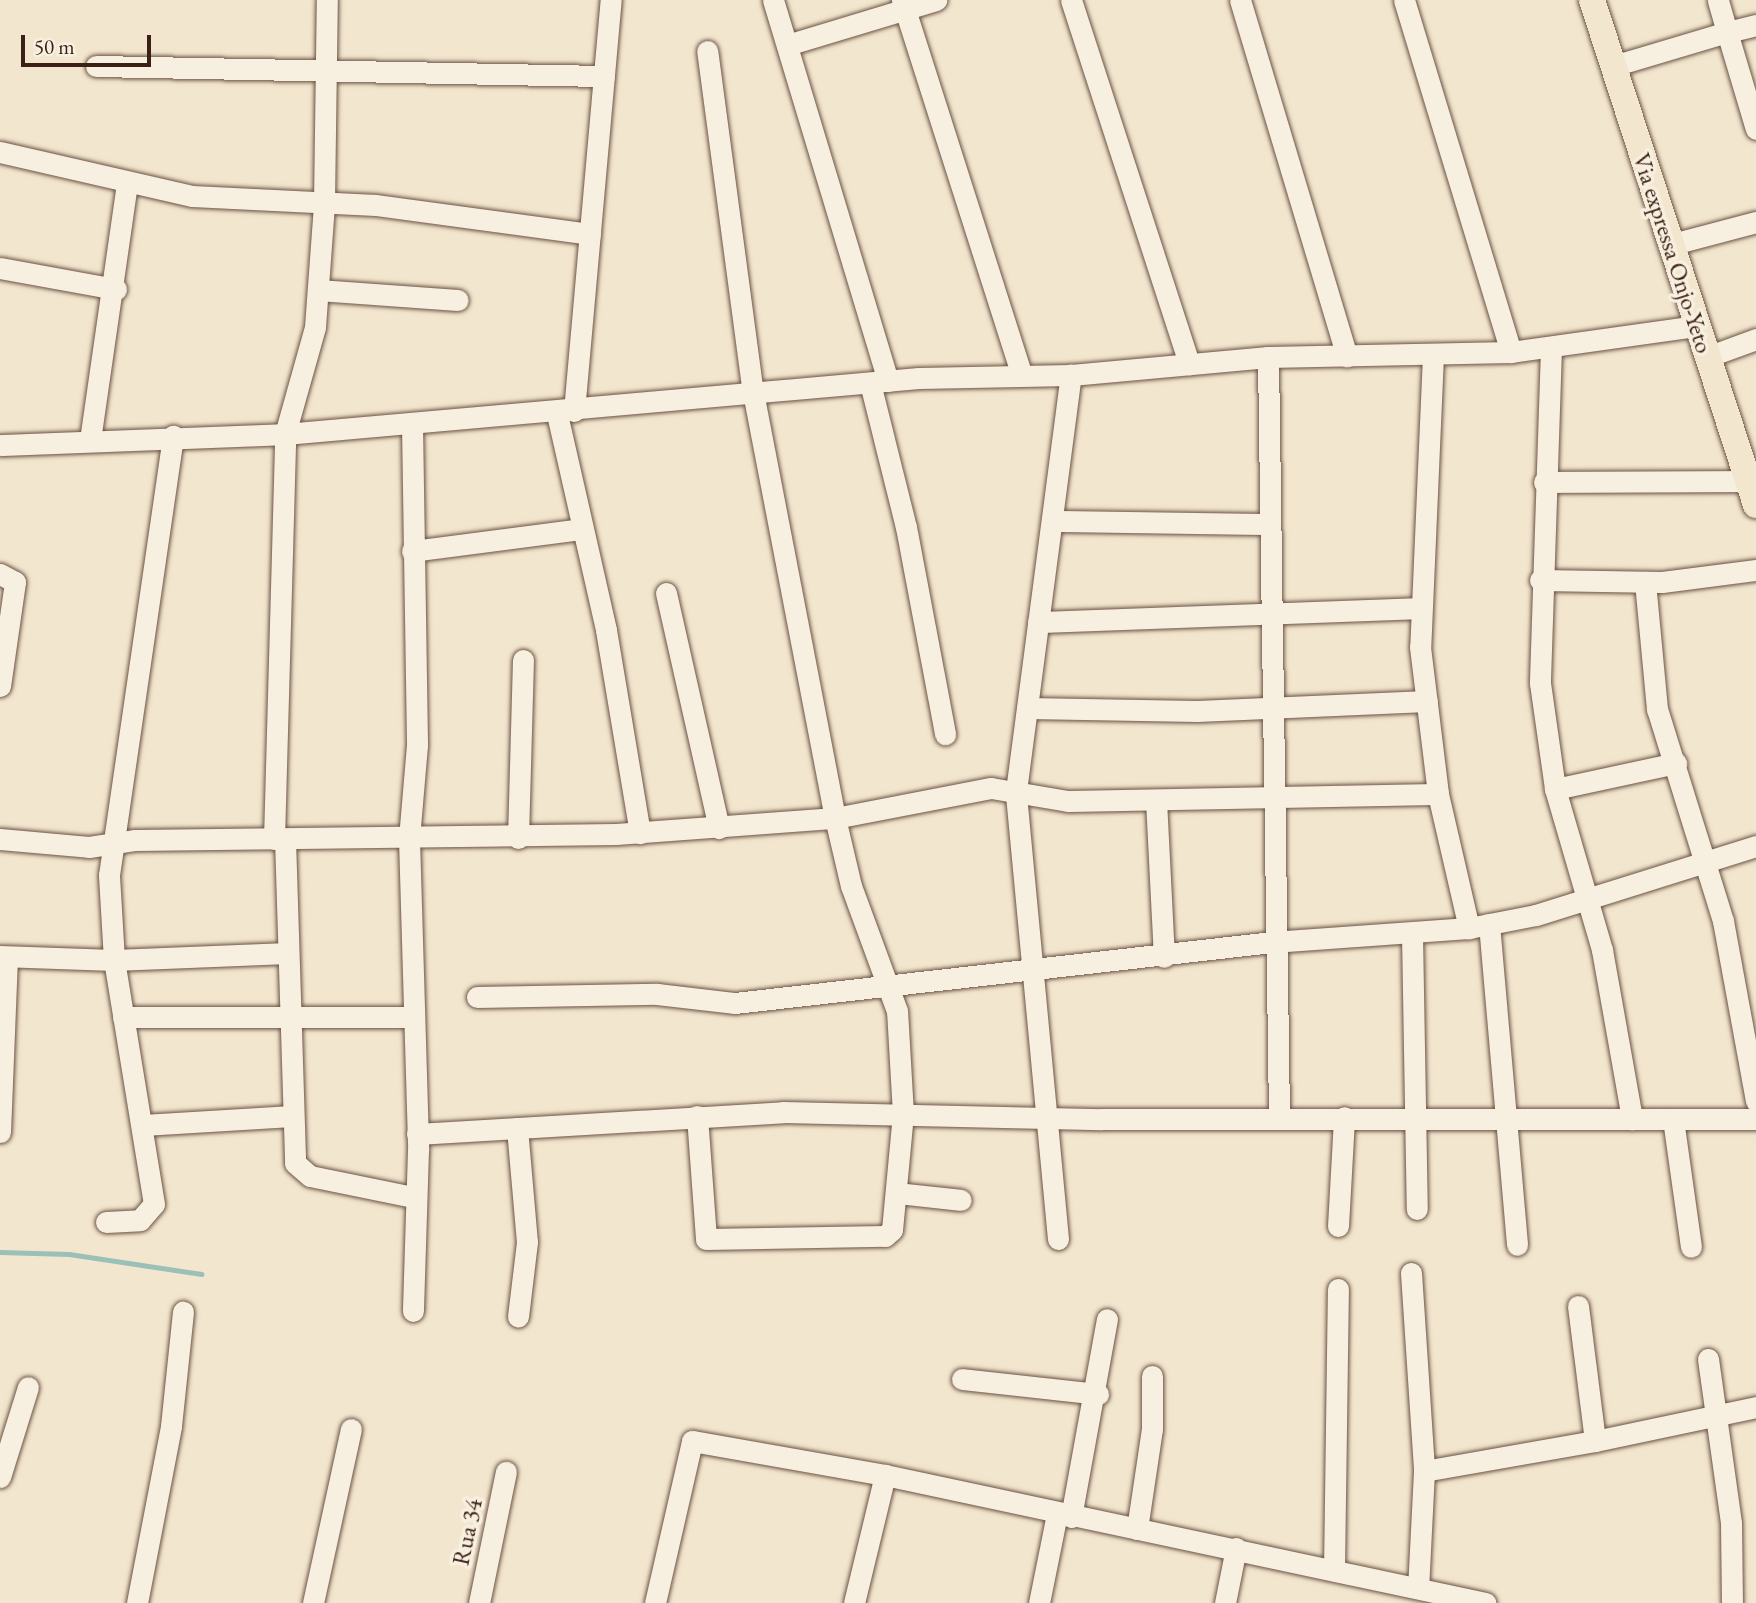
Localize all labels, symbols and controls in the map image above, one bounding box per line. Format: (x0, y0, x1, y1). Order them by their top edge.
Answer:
scale bar (24, 21, 154, 65)
text: 50 m (34, 33, 75, 60)
street label: Via expressa Onjo-Yeto (1627, 149, 1719, 357)
street label: Rua 34 (446, 1496, 488, 1568)

